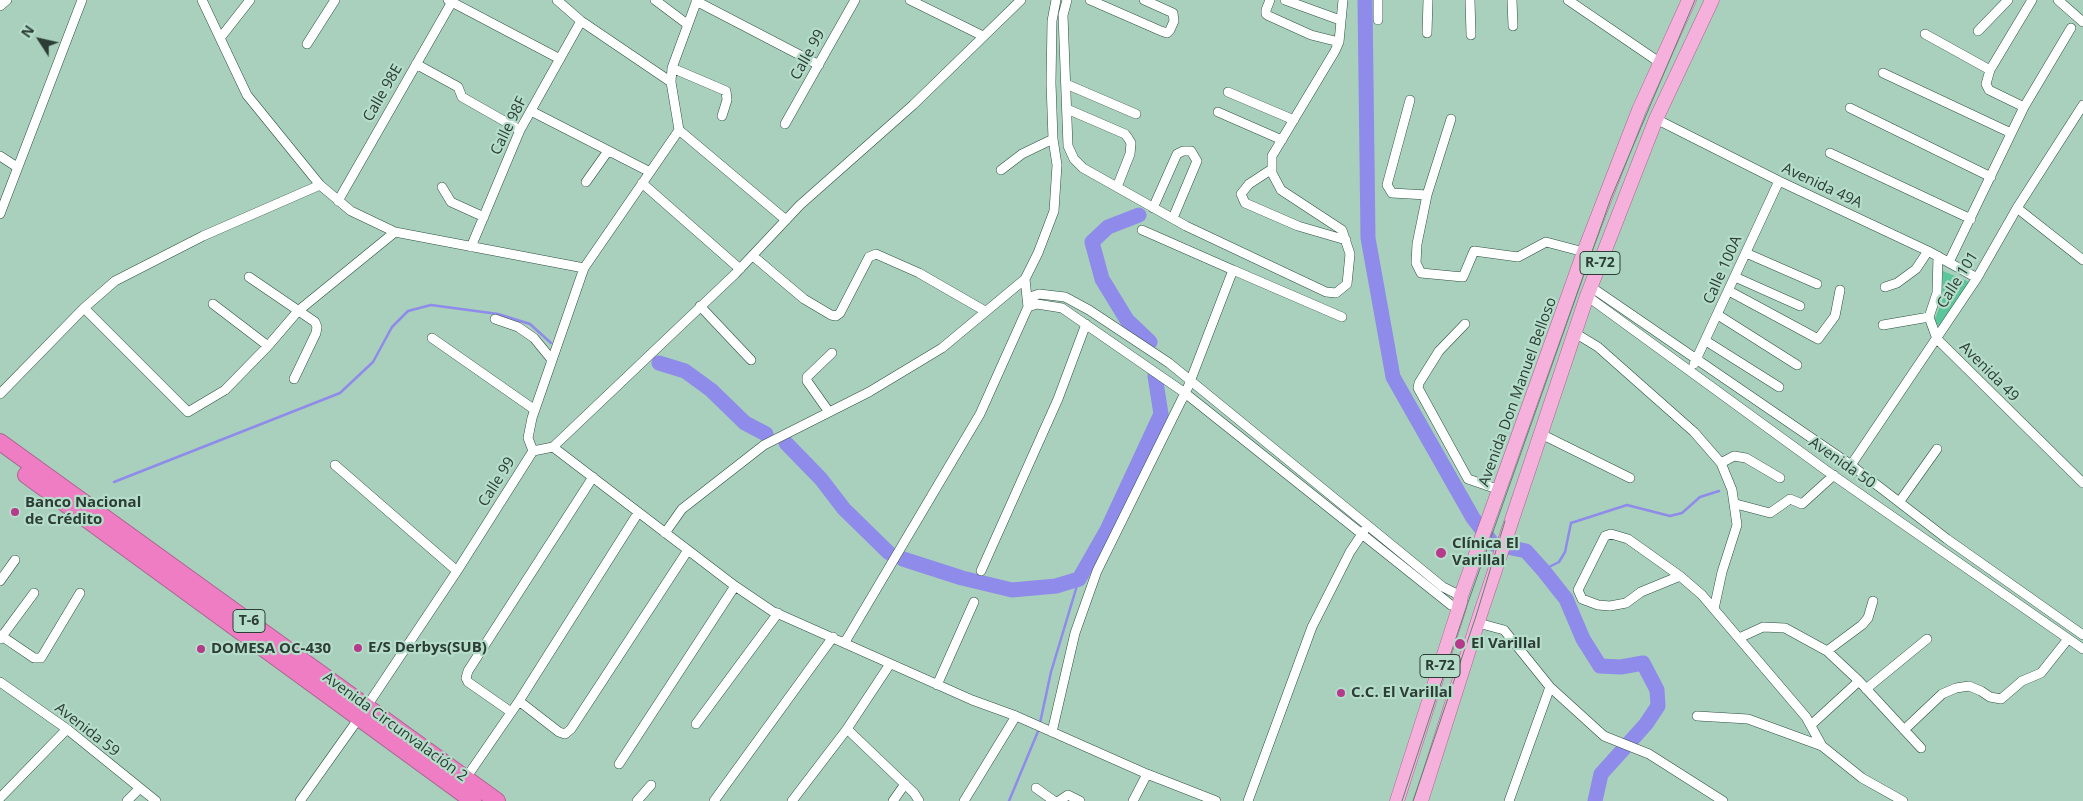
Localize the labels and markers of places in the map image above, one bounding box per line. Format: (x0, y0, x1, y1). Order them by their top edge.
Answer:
place label: Banco Nacional de Crédito (25, 494, 141, 529)
marker: Banco Nacional de Crédito (9, 506, 21, 518)
place label: Clínica El Varillal (1452, 535, 1519, 570)
marker: Clínica El Varillal (1434, 546, 1448, 560)
place label: El Varillal (1471, 635, 1541, 653)
marker: El Varillal (1453, 637, 1467, 651)
place label: E/S Derbys(SUB) (368, 639, 487, 657)
place label: DOMESA OC-430 (211, 640, 331, 658)
marker: E/S Derbys(SUB) (352, 642, 364, 654)
marker: DOMESA OC-430 (195, 643, 207, 655)
place label: C.C. El Varillal (1351, 684, 1452, 702)
marker: C.C. El Varillal (1335, 687, 1347, 699)

